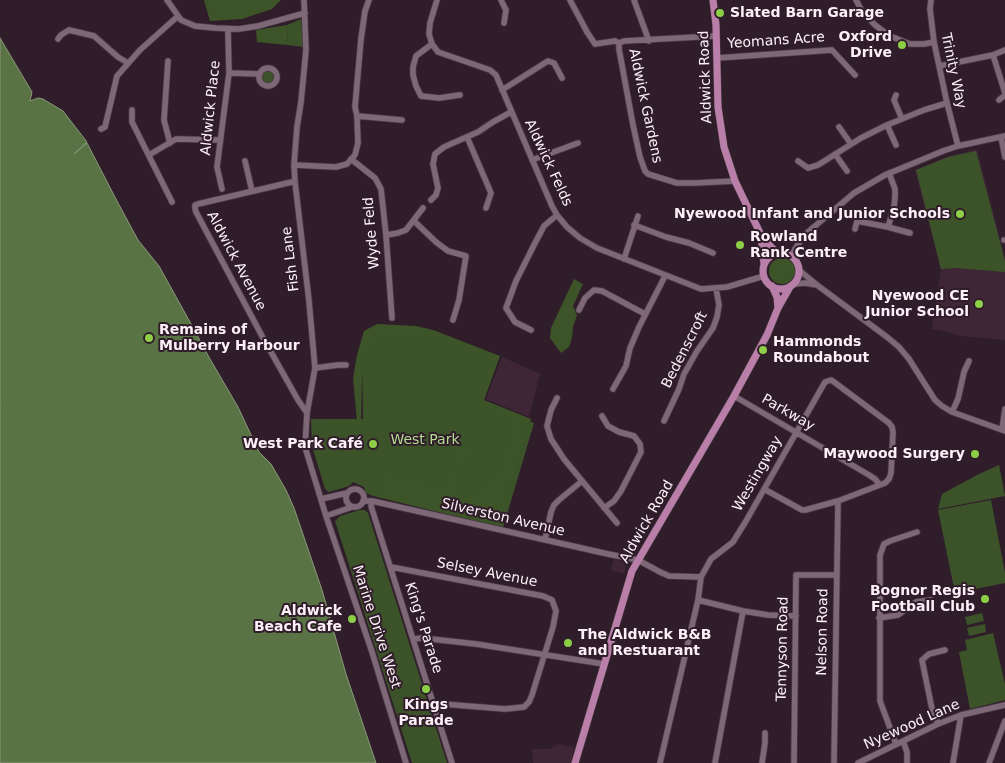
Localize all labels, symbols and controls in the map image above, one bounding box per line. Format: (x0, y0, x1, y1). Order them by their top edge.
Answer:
place label: Slated Barn Garage (730, 5, 884, 21)
marker: Slated Barn Garage (714, 7, 726, 19)
street label: Yeomans Acre (727, 29, 825, 53)
place label: Oxford Drive (838, 29, 892, 62)
street label: Aldwick Road (696, 30, 716, 124)
street label: Trinity Way (937, 32, 969, 110)
marker: Oxford Drive (896, 39, 908, 51)
street label: Aldwick Gardens (625, 47, 665, 165)
street label: Aldwick Place (198, 60, 224, 156)
street label: Aldwick Felds (521, 117, 575, 209)
street label: Wyde Feld (360, 196, 384, 270)
place label: Nyewood Infant and Junior Schools (674, 206, 950, 222)
marker: Nyewood Infant and Junior Schools (954, 208, 966, 220)
street label: Aldwick Avenue (203, 209, 269, 313)
street label: Fish Lane (279, 226, 303, 292)
place label: Rowland Rank Centre (750, 229, 847, 262)
marker: Rowland Rank Centre (734, 239, 746, 251)
place label: Nyewood CE Junior School (865, 288, 969, 321)
marker: Nyewood CE Junior School (973, 298, 985, 310)
street label: Bedenscroft (659, 309, 711, 391)
place label: Remains of Mulberry Harbour (159, 322, 300, 354)
marker: Remains of Mulberry Harbour (143, 332, 155, 344)
place label: Hammonds Roundabout (773, 334, 869, 367)
marker: Hammonds Roundabout (757, 344, 769, 356)
street label: Parkway (758, 391, 818, 435)
park label: West Park (390, 432, 460, 448)
street label: Westingway (730, 433, 786, 515)
place label: West Park Café (243, 436, 363, 452)
marker: West Park Café (367, 438, 379, 450)
place label: Maywood Surgery (823, 446, 965, 462)
marker: Maywood Surgery (969, 448, 981, 460)
street label: Aldwick Road (616, 477, 678, 567)
street label: Silverston Avenue (440, 496, 566, 540)
street label: Selsey Avenue (435, 555, 539, 591)
street label: Marine Drive West (348, 563, 404, 691)
street label: King's Parade (400, 580, 446, 676)
place label: Bognor Regis Football Club (870, 583, 975, 616)
street label: Nelson Road (814, 588, 832, 676)
marker: Bognor Regis Football Club (979, 593, 991, 605)
street label: Tennyson Road (774, 596, 792, 702)
place label: Aldwick Beach Cafe (254, 603, 342, 636)
marker: Aldwick Beach Cafe (346, 613, 358, 625)
place label: The Aldwick B&B and Restuarant (578, 627, 711, 660)
marker: The Aldwick B&B and Restuarant (562, 637, 574, 649)
marker: Kings Parade (420, 683, 432, 695)
street label: Nyewood Lane (861, 696, 963, 754)
place label: Kings Parade (398, 697, 454, 730)

